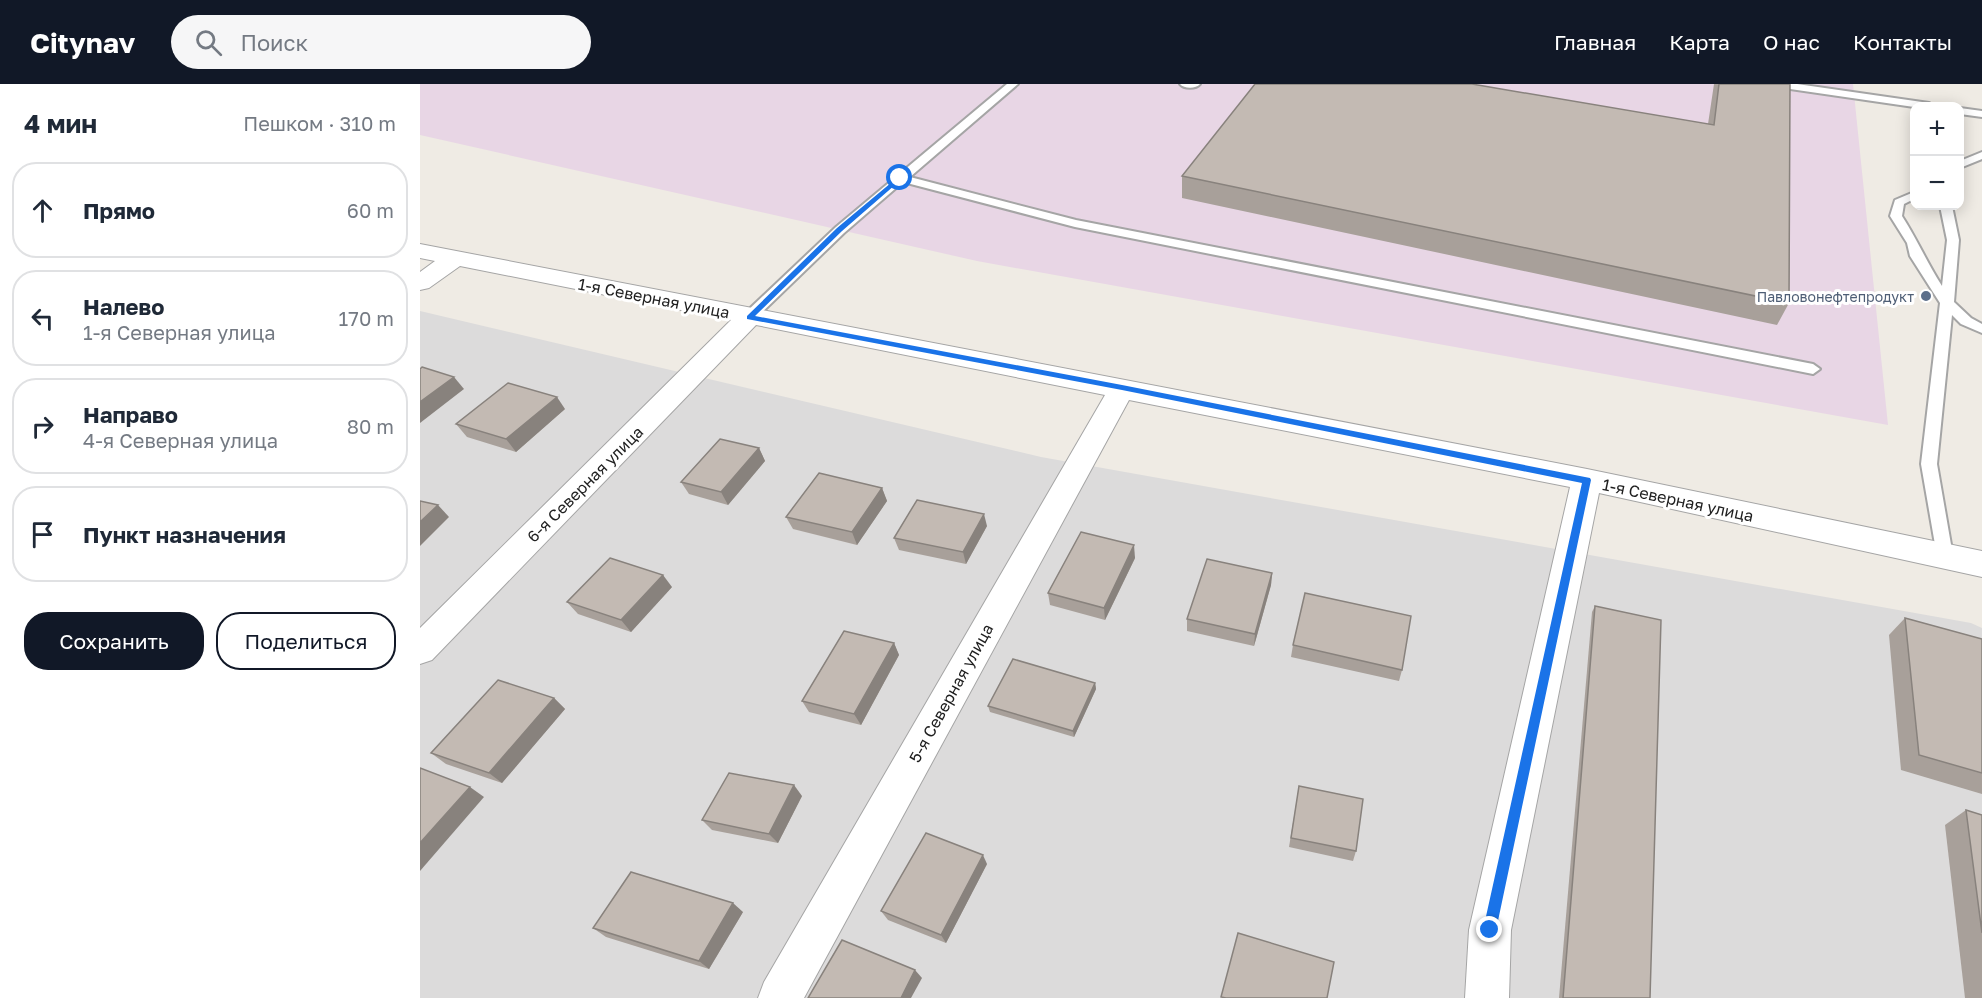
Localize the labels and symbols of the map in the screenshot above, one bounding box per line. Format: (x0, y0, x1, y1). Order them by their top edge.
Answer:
route start (886, 164, 912, 190)
street label: 1-я Северная улица (576, 273, 732, 323)
place label: Павловонефтепродукт (1757, 288, 1914, 305)
marker: Павловонефтепродукт (1919, 289, 1933, 303)
street label: 6-я Северная улица (523, 422, 647, 546)
street label: 1-я Северная улица (1601, 474, 1755, 526)
street label: 5-я Северная улица (905, 620, 997, 766)
route end (1476, 916, 1502, 942)

